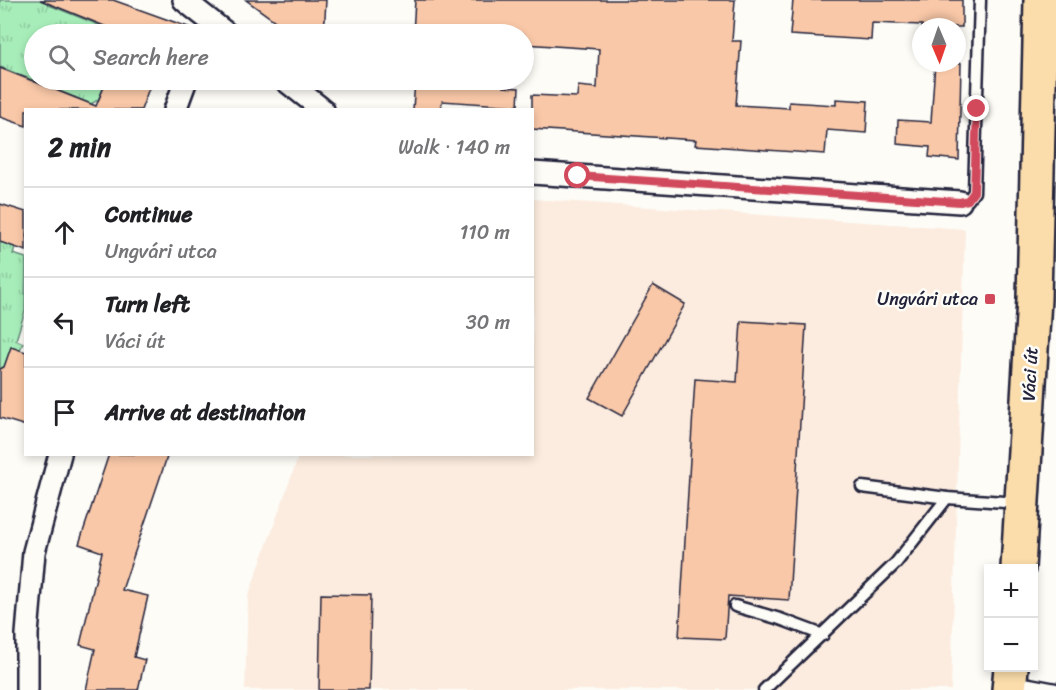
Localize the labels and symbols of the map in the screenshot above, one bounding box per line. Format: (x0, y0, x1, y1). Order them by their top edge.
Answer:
north arrow (912, 18, 966, 72)
route end (963, 95, 989, 121)
route start (564, 162, 590, 188)
place label: Ungvári utca (877, 283, 978, 315)
marker: Ungvári utca (983, 292, 997, 306)
street label: Váci út (1013, 346, 1047, 402)

